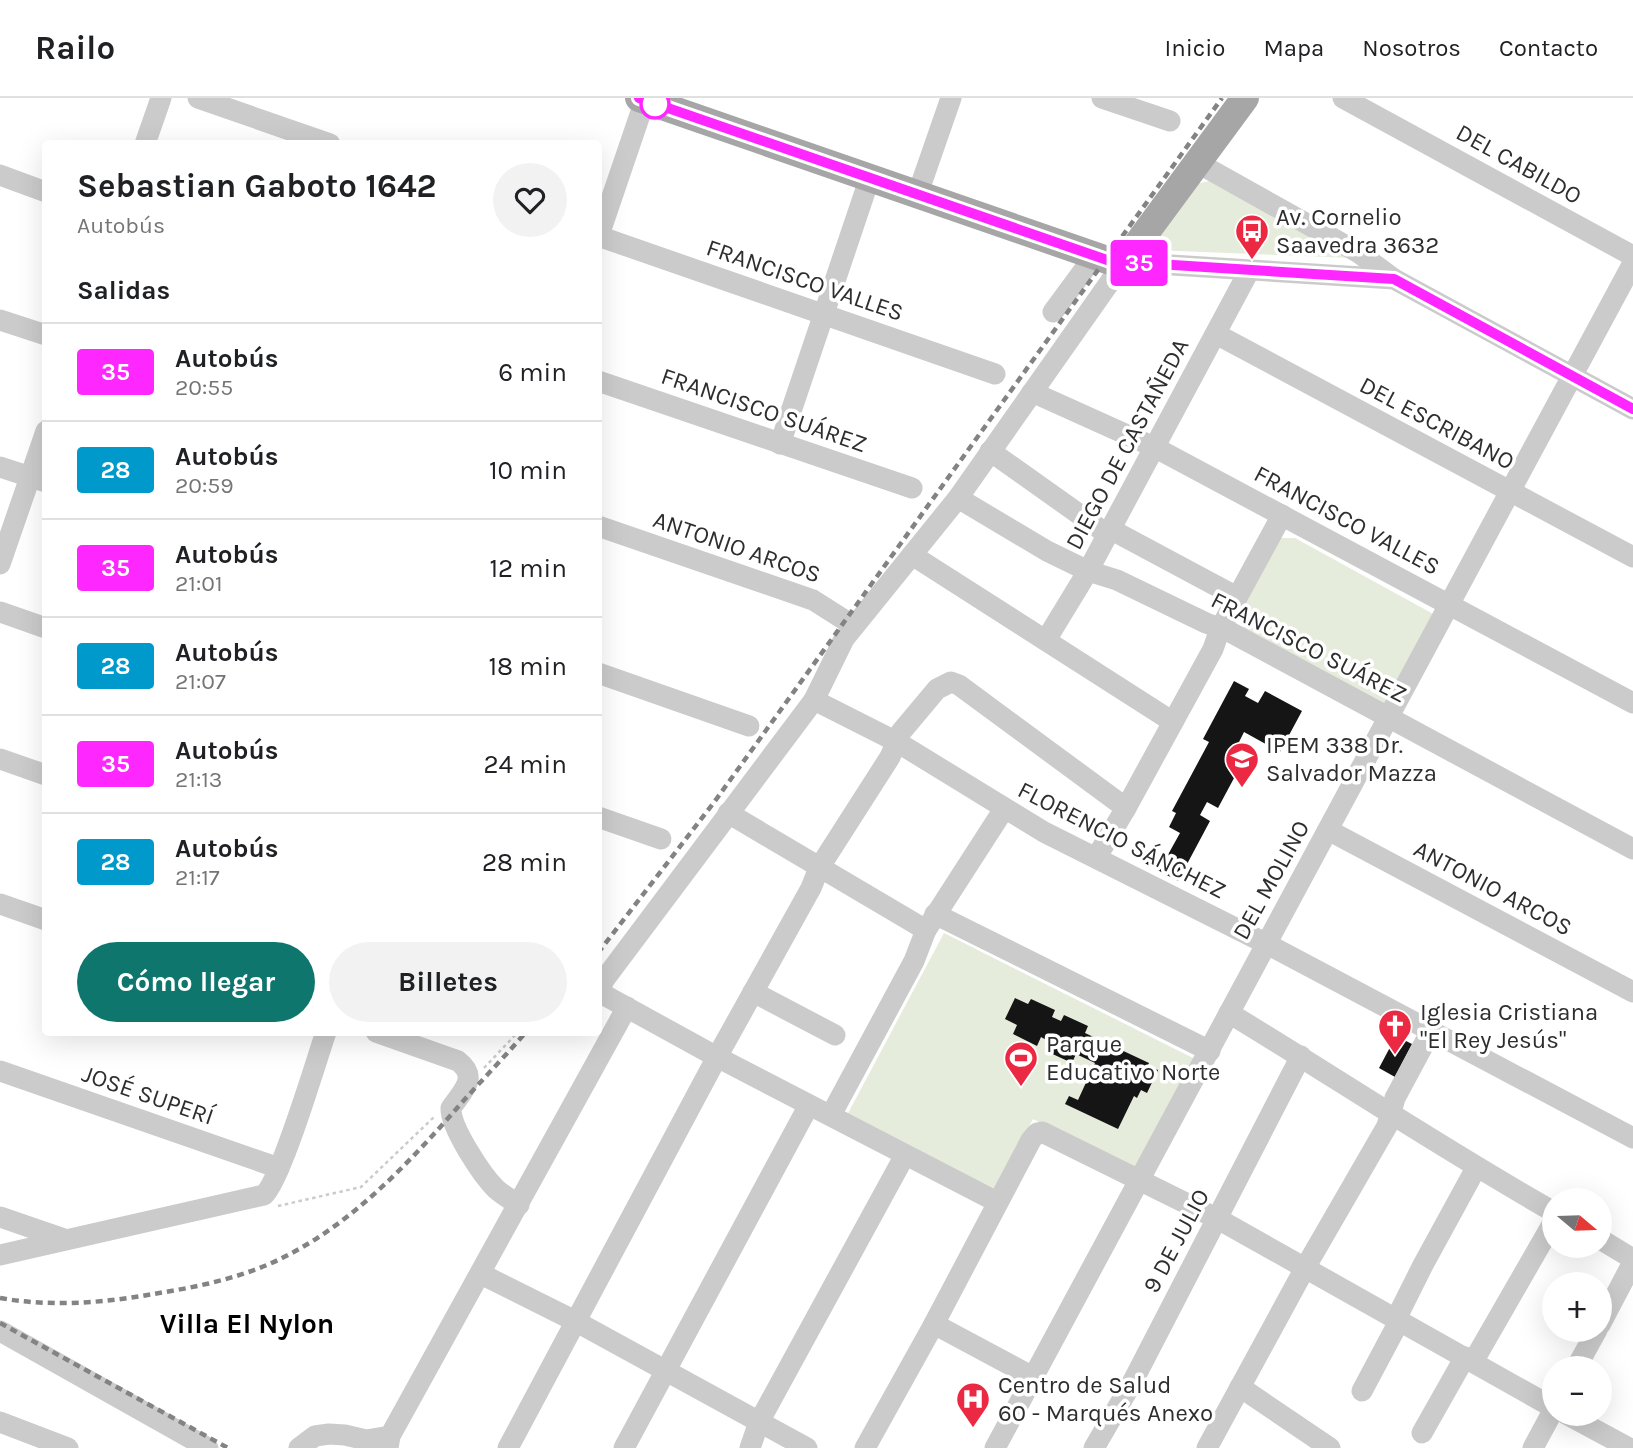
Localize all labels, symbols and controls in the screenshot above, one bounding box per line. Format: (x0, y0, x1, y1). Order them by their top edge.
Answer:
text: Railo (35, 29, 115, 67)
text: Inicio (1164, 34, 1225, 62)
text: Mapa (1263, 34, 1324, 62)
text: Nosotros (1362, 34, 1461, 62)
text: Contacto (1499, 34, 1598, 62)
unlabelled marker (640, 89, 670, 119)
street label: DEL CABILDO (1451, 118, 1587, 210)
button: heart (493, 163, 567, 237)
text: Sebastian Gaboto 1642 (77, 167, 437, 205)
place label: Av. Cornelio Saavedra 3632 (1276, 203, 1439, 259)
text: Autobús (77, 212, 165, 239)
bus stop icon: Av. Cornelio Saavedra 3632 (1233, 212, 1271, 261)
street label: FRANCISCO VALLES (703, 233, 907, 327)
line badge: 35 (1108, 240, 1170, 286)
text: 35 (1125, 249, 1153, 277)
text: Salidas (77, 275, 170, 306)
street label: DIEGO DE CASTAÑEDA (1059, 333, 1195, 554)
text: Autobús (175, 343, 279, 374)
text: 6 min (498, 357, 567, 388)
text: 35 (101, 358, 130, 386)
street label: FRANCISCO SUÁREZ (657, 361, 871, 458)
street label: DEL ESCRIBANO (1355, 370, 1519, 476)
text: 20:55 (175, 374, 233, 401)
text: Autobús (175, 441, 279, 472)
text: 10 min (489, 455, 567, 486)
text: 28 (100, 456, 131, 484)
street label: FRANCISCO VALLES (1249, 459, 1445, 581)
text: 20:59 (175, 472, 234, 499)
street label: ANTONIO ARCOS (650, 505, 824, 589)
text: Autobús (175, 539, 279, 570)
text: 12 min (489, 553, 567, 584)
text: 35 (101, 554, 130, 582)
text: 21:01 (175, 570, 222, 597)
street label: FRANCISCO SUÁREZ (1207, 585, 1412, 708)
text: Autobús (175, 637, 279, 668)
text: 18 min (488, 651, 567, 682)
text: 28 (100, 652, 131, 680)
text: 21:07 (175, 668, 226, 695)
place label: IPEM 338 Dr. Salvador Mazza (1266, 731, 1437, 787)
text: Autobús (175, 735, 279, 766)
school or university icon: IPEM 338 Dr. Salvador Mazza (1223, 740, 1261, 789)
text: 24 min (483, 749, 567, 780)
text: 35 (101, 750, 130, 778)
text: 21:13 (175, 766, 222, 793)
street label: FLORENCIO SÁNCHEZ (1013, 775, 1231, 905)
street label: DEL MOLINO (1227, 816, 1315, 944)
text: Autobús (175, 833, 279, 864)
street label: ANTONIO ARCOS (1409, 835, 1577, 941)
text: 28 min (482, 847, 567, 878)
text: 28 (100, 848, 131, 876)
text: 21:17 (175, 864, 220, 891)
button: Cómo llegar (77, 942, 315, 1022)
button: Billetes (329, 942, 567, 1022)
place label: Iglesia Cristiana "El Rey Jesús" (1420, 998, 1598, 1054)
church icon: Iglesia Cristiana "El Rey Jesús" (1376, 1007, 1414, 1056)
place label: Parque Educativo Norte (1046, 1030, 1220, 1086)
sports icon: Parque Educativo Norte (1002, 1039, 1040, 1088)
street label: JOSÉ SUPERÍ (79, 1058, 219, 1131)
street label: 9 DE JULIO (1137, 1184, 1215, 1298)
north arrow (1542, 1188, 1612, 1258)
map controls (1542, 1188, 1612, 1426)
button: + (1542, 1272, 1612, 1342)
district label: Villa El Nylon (160, 1307, 334, 1340)
button: − (1542, 1356, 1612, 1426)
place label: Centro de Salud 60 - Marqués Anexo (998, 1371, 1213, 1427)
hospital icon: Centro de Salud 60 - Marqués Anexo (954, 1380, 992, 1429)

